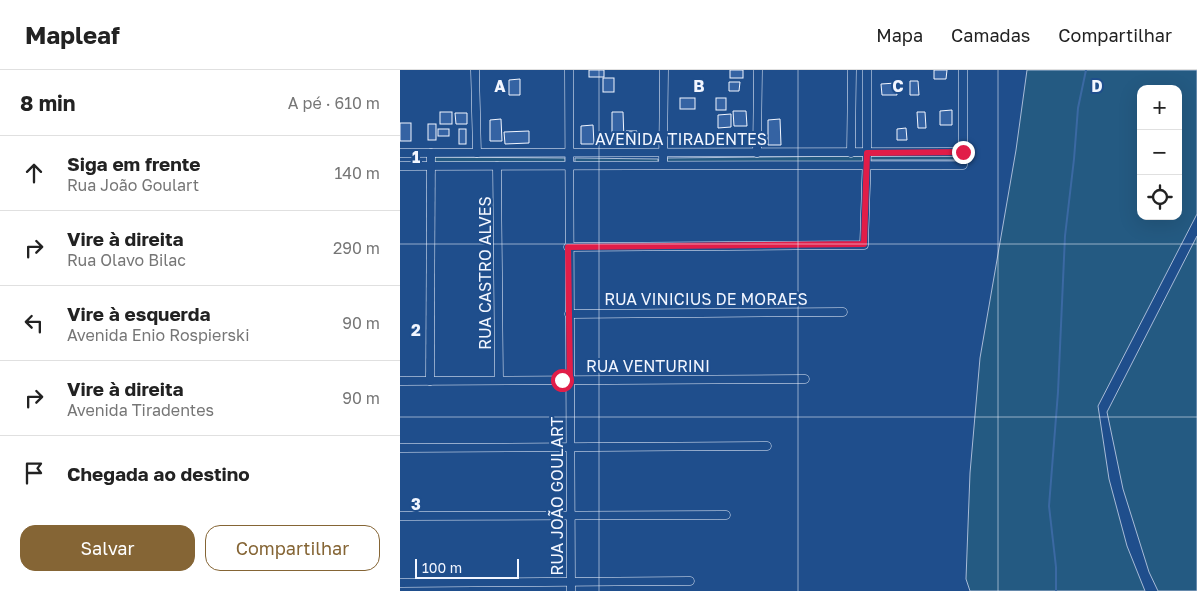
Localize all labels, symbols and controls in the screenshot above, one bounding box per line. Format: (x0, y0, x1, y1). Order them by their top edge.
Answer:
text: Mapleaf (25, 20, 120, 49)
text: Mapa (876, 24, 923, 46)
text: Camadas (951, 24, 1030, 46)
text: Compartilhar (1058, 24, 1172, 46)
text: A (494, 76, 506, 96)
text: B (693, 76, 705, 96)
text: C (892, 76, 904, 96)
text: D (1091, 76, 1103, 96)
map controls (1137, 85, 1182, 220)
button: + (1137, 85, 1182, 130)
text: 8 min (20, 90, 76, 116)
text: A pé · 610 m (288, 93, 380, 113)
street label: AVENIDA TIRADENTES (595, 129, 767, 149)
button: − (1137, 130, 1182, 175)
route end (952, 141, 975, 164)
text: 1 (412, 147, 420, 167)
text: Siga em frente (67, 152, 201, 175)
icon: ahead (20, 159, 48, 187)
text: 140 m (334, 163, 380, 183)
text: Rua João Goulart (67, 175, 199, 195)
button: locate (1137, 175, 1182, 220)
street label: RUA CASTRO ALVES (475, 196, 495, 350)
text: Vire à direita (67, 227, 184, 250)
icon: right (20, 234, 48, 262)
text: 290 m (333, 238, 380, 258)
text: Rua Olavo Bilac (67, 250, 186, 270)
street label: RUA VINICIUS DE MORAES (604, 289, 808, 309)
text: Vire à esquerda (67, 302, 210, 325)
icon: left (20, 309, 48, 337)
text: 90 m (342, 313, 380, 333)
text: 2 (411, 320, 421, 340)
text: Avenida Enio Rospierski (67, 325, 249, 345)
street label: RUA VENTURINI (586, 356, 710, 376)
route start (551, 369, 574, 392)
text: Vire à direita (67, 377, 184, 400)
icon: right (20, 384, 48, 412)
text: 90 m (342, 388, 380, 408)
text: Avenida Tiradentes (67, 400, 214, 420)
street label: RUA JOÃO GOULART (547, 416, 567, 576)
icon: arrive (20, 459, 48, 487)
text: Chegada ao destino (67, 462, 250, 485)
text: 3 (411, 494, 421, 514)
button: Salvar (20, 525, 195, 571)
button: Compartilhar (205, 525, 380, 571)
scale bar (415, 556, 519, 579)
text: 100 m (422, 559, 462, 576)

